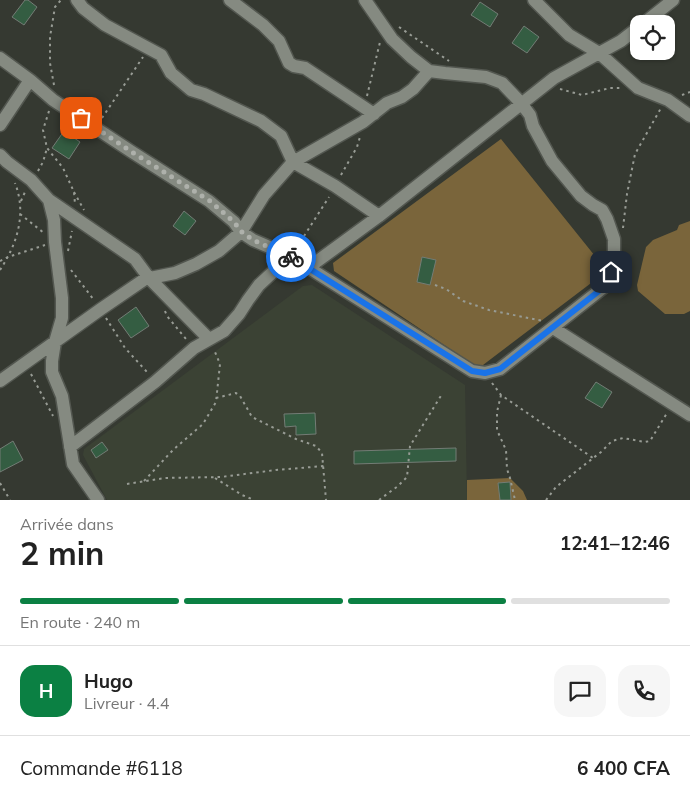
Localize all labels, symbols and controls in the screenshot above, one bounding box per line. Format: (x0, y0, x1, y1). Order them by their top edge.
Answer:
map controls (630, 15, 675, 60)
button: locate (630, 15, 675, 60)
pin (60, 97, 102, 139)
icon: bag (67, 104, 95, 132)
courier (266, 232, 316, 282)
icon: bike (277, 243, 305, 271)
pin (590, 251, 632, 293)
icon: home (597, 258, 625, 286)
text: Arrivée dans (20, 514, 114, 534)
text: 12:41–12:46 (560, 531, 670, 555)
text: 2 min (20, 533, 104, 573)
text: En route · 240 m (20, 612, 140, 632)
button: chat (554, 665, 606, 717)
button: phone (618, 665, 670, 717)
text: Hugo (84, 669, 133, 693)
text: H (39, 679, 53, 703)
text: Livreur · 4.4 (84, 693, 169, 713)
text: Commande #6118 (20, 756, 183, 780)
text: 6 400 CFA (577, 756, 670, 780)

